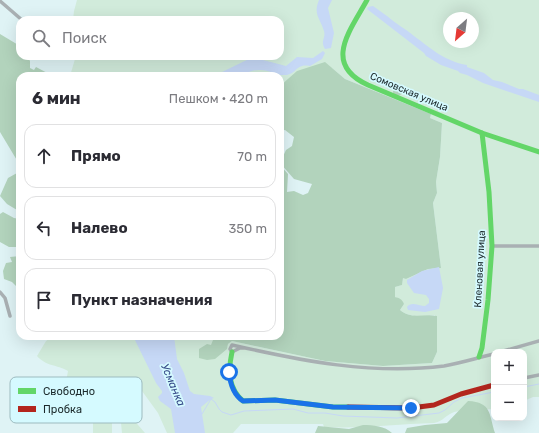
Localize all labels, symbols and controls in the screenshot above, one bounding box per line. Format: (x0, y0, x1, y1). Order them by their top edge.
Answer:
north arrow (443, 12, 479, 48)
search box (16, 16, 284, 60)
icon: search (30, 27, 52, 49)
text: Поиск (62, 29, 107, 47)
street label: Сомовская улица (368, 70, 450, 114)
text: 6 мин (32, 88, 81, 108)
text: Пешком · 420 m (169, 91, 268, 106)
icon: ahead (33, 145, 55, 167)
text: Прямо (71, 147, 121, 165)
text: 70 m (237, 149, 267, 164)
icon: left (33, 217, 55, 239)
text: Налево (71, 219, 128, 237)
text: 350 m (228, 221, 267, 236)
street label: Кленовая улица (472, 230, 488, 308)
icon: arrive (33, 289, 55, 311)
text: Пункт назначения (71, 291, 213, 309)
map controls (491, 349, 527, 421)
button: + (491, 349, 527, 385)
water label: Усманка (158, 362, 188, 409)
route start (220, 363, 238, 381)
legend (10, 377, 142, 423)
text: Свободно (43, 385, 95, 398)
button: − (491, 385, 527, 421)
route end (402, 399, 420, 417)
text: Пробка (43, 403, 82, 416)

